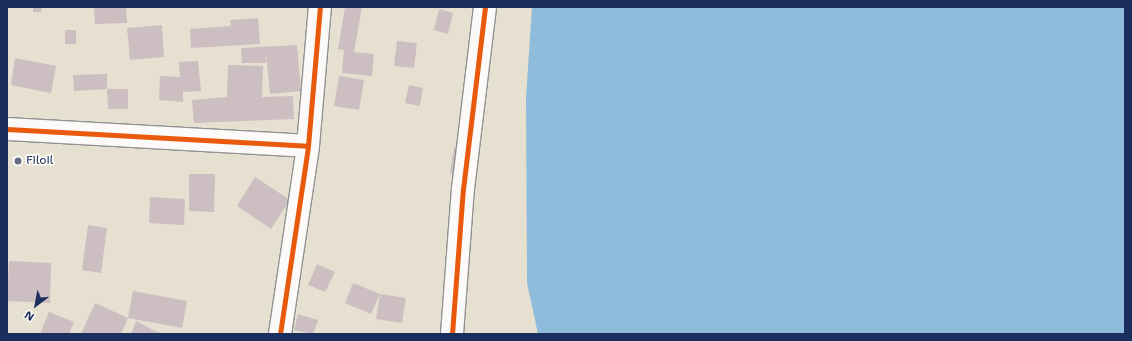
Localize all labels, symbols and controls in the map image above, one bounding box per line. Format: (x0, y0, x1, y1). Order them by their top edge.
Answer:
place label: Filoil (26, 154, 53, 168)
marker: Filoil (13, 156, 23, 166)
north arrow (16, 285, 56, 325)
text: N (22, 307, 37, 324)

